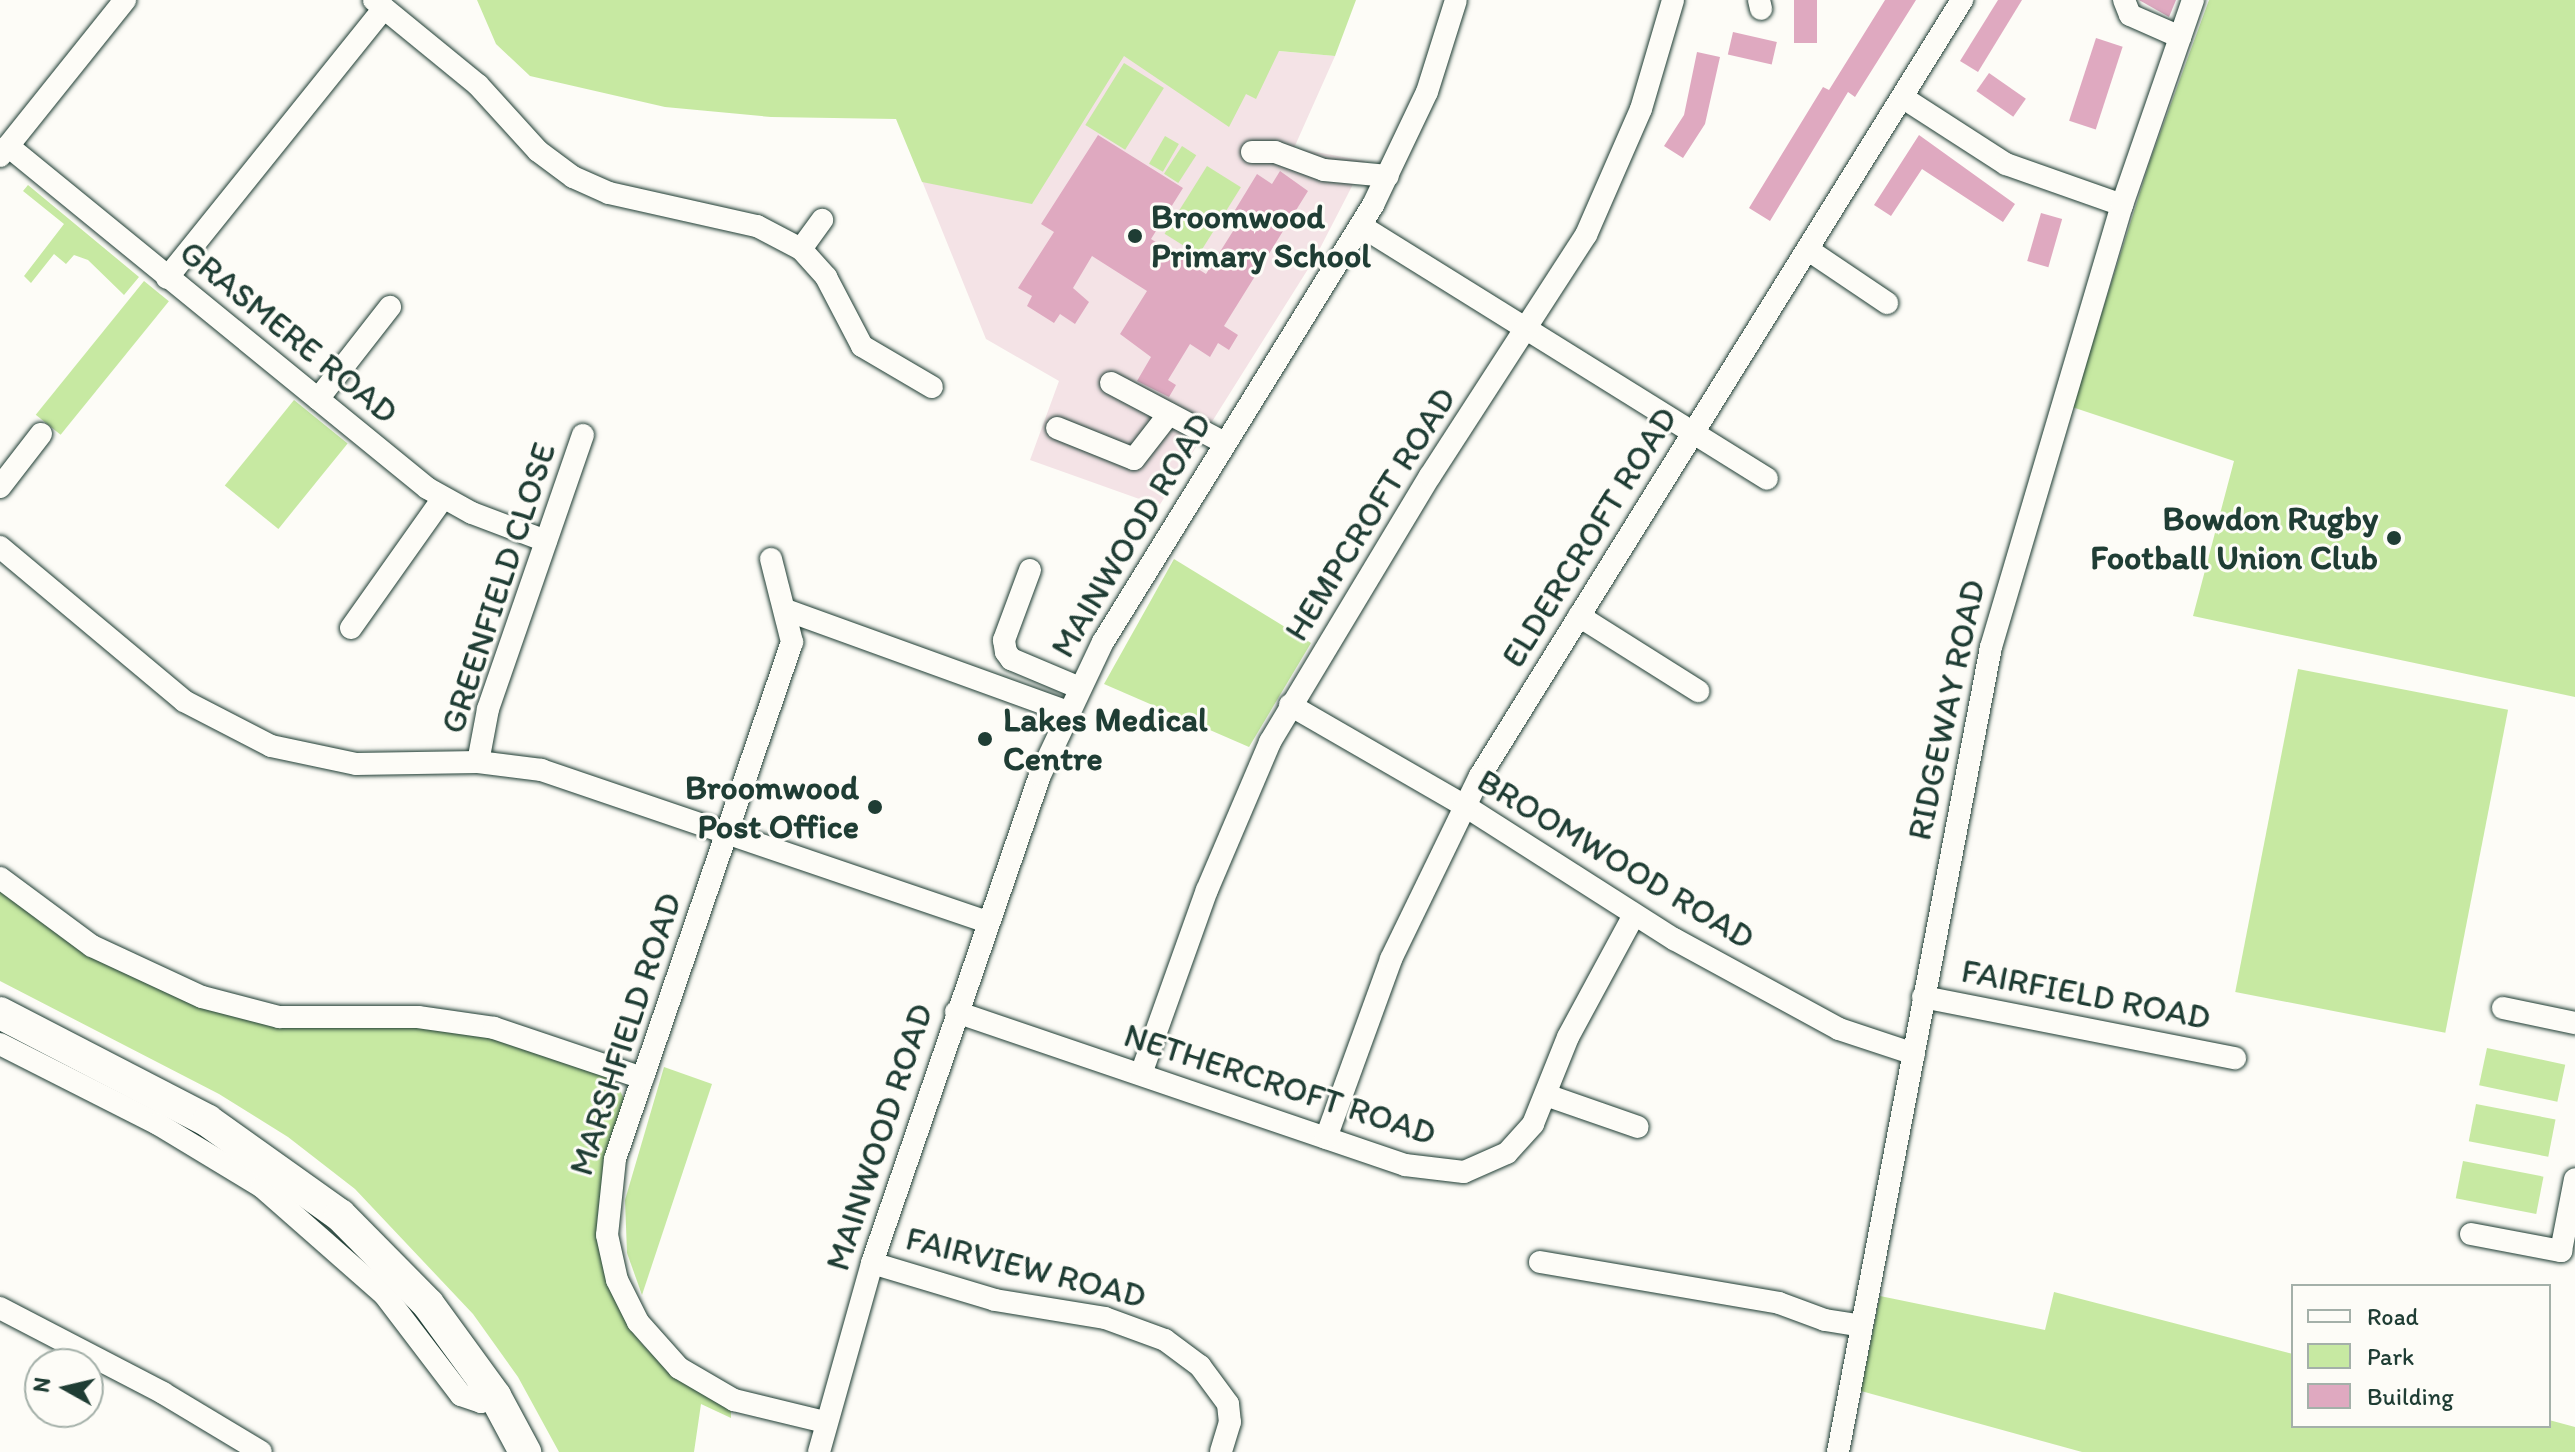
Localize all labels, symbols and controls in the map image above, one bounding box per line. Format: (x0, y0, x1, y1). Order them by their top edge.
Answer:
place label: Broomwood Primary School (1151, 196, 1371, 276)
marker: Broomwood Primary School (1126, 227, 1144, 245)
street label: GRASMERE ROAD (172, 232, 406, 432)
street label: HEMPCROFT ROAD (1276, 380, 1464, 648)
street label: ELDERCROFT ROAD (1493, 400, 1685, 674)
street label: MAINWOOD ROAD (1042, 406, 1220, 664)
street label: GREENFIELD CLOSE (432, 437, 564, 739)
place label: Bowdon Rugby Football Union Club (2090, 498, 2378, 578)
marker: Bowdon Rugby Football Union Club (2385, 529, 2403, 547)
street label: RIDGEWAY ROAD (1899, 577, 1993, 843)
place label: Lakes Medical Centre (1003, 699, 1208, 778)
marker: Lakes Medical Centre (974, 728, 996, 750)
street label: BROOMWOOD ROAD (1471, 760, 1761, 958)
place label: Broomwood Post Office (685, 767, 859, 846)
marker: Broomwood Post Office (866, 798, 884, 816)
street label: MARSHFIELD ROAD (560, 888, 690, 1180)
street label: FAIRFIELD ROAD (1959, 950, 2213, 1038)
street label: MAINWOOD ROAD (817, 999, 941, 1275)
street label: NETHERCROFT ROAD (1120, 1015, 1440, 1153)
street label: FAIRVIEW ROAD (902, 1218, 1150, 1316)
legend (2291, 1284, 2551, 1428)
text: Road (2367, 1302, 2419, 1331)
text: Park (2367, 1342, 2414, 1371)
north arrow (24, 1348, 104, 1428)
text: N (27, 1376, 56, 1394)
text: Building (2367, 1382, 2454, 1411)

